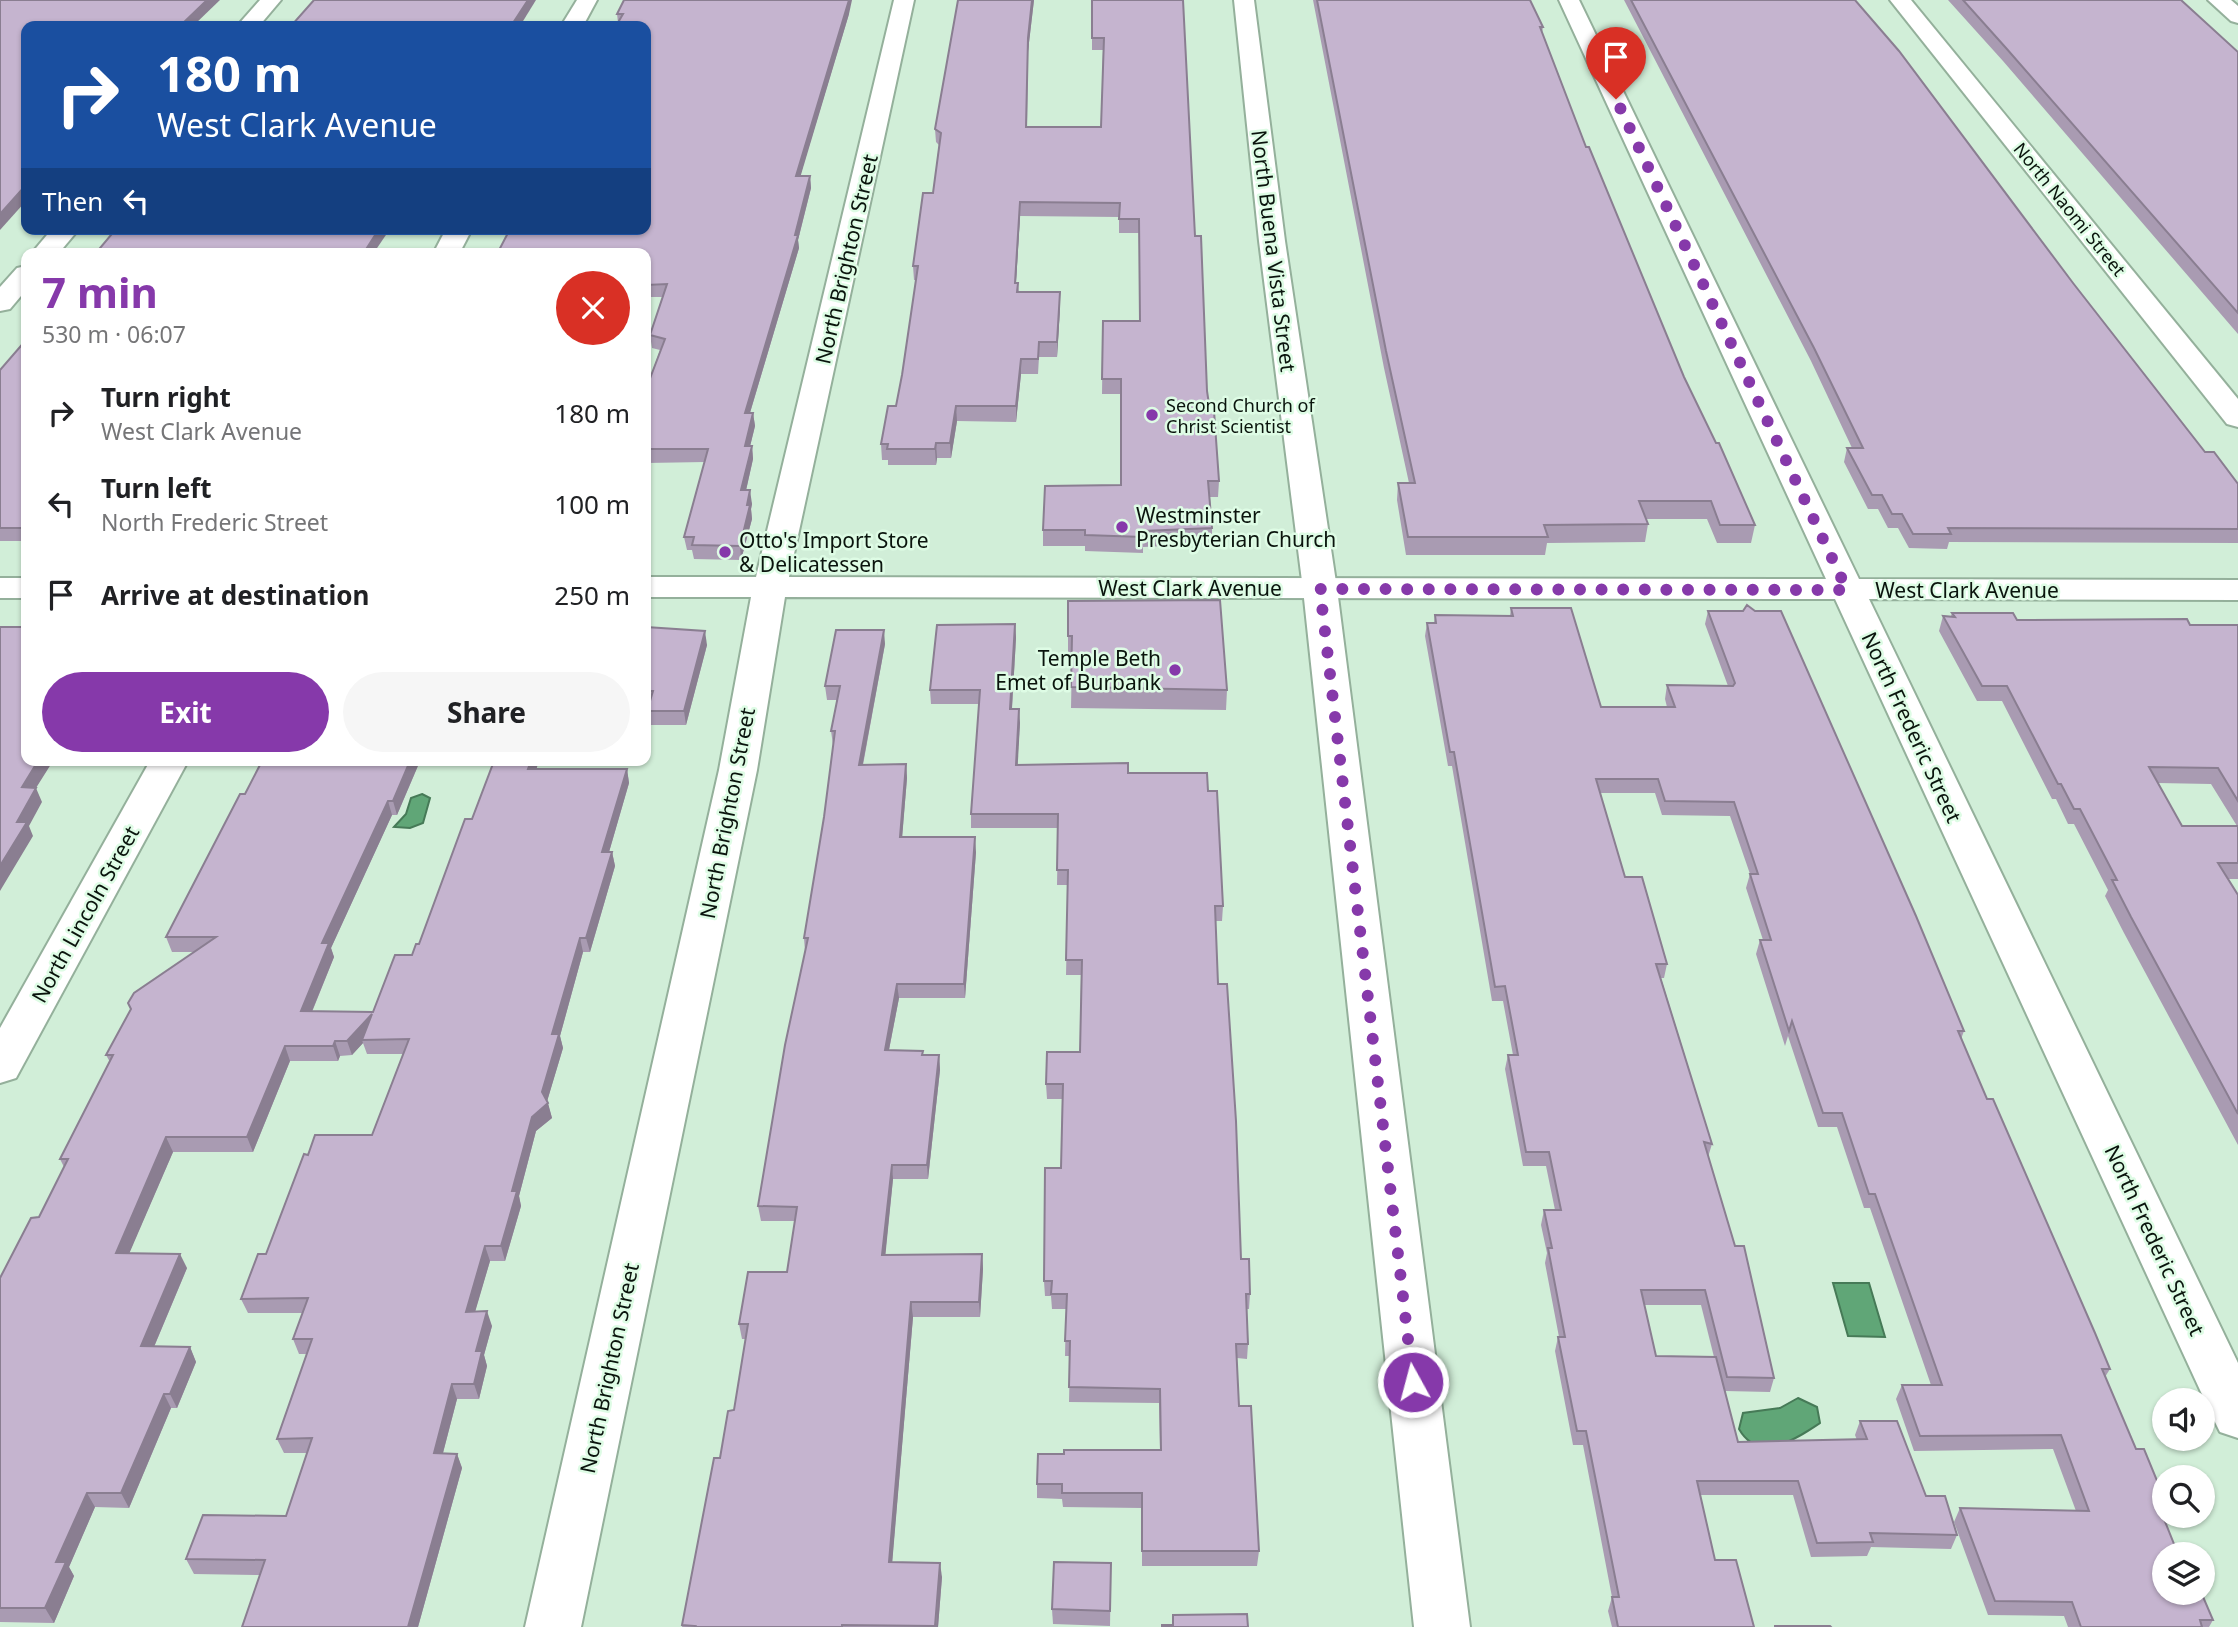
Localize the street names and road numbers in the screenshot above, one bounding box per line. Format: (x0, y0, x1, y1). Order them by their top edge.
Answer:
street label: North Buena Vista Street (1245, 128, 1303, 374)
street label: North Naomi Street (2009, 137, 2132, 281)
street label: North Brighton Street (808, 151, 884, 367)
street label: West Clark Avenue (1098, 574, 1282, 602)
street label: West Clark Avenue (1875, 576, 2059, 604)
street label: North Frederic Street (1855, 627, 1969, 827)
street label: North Brighton Street (693, 705, 761, 921)
street label: North Lincoln Street (25, 820, 145, 1007)
street label: North Frederic Street (2098, 1140, 2212, 1340)
street label: North Brighton Street (573, 1260, 645, 1476)

